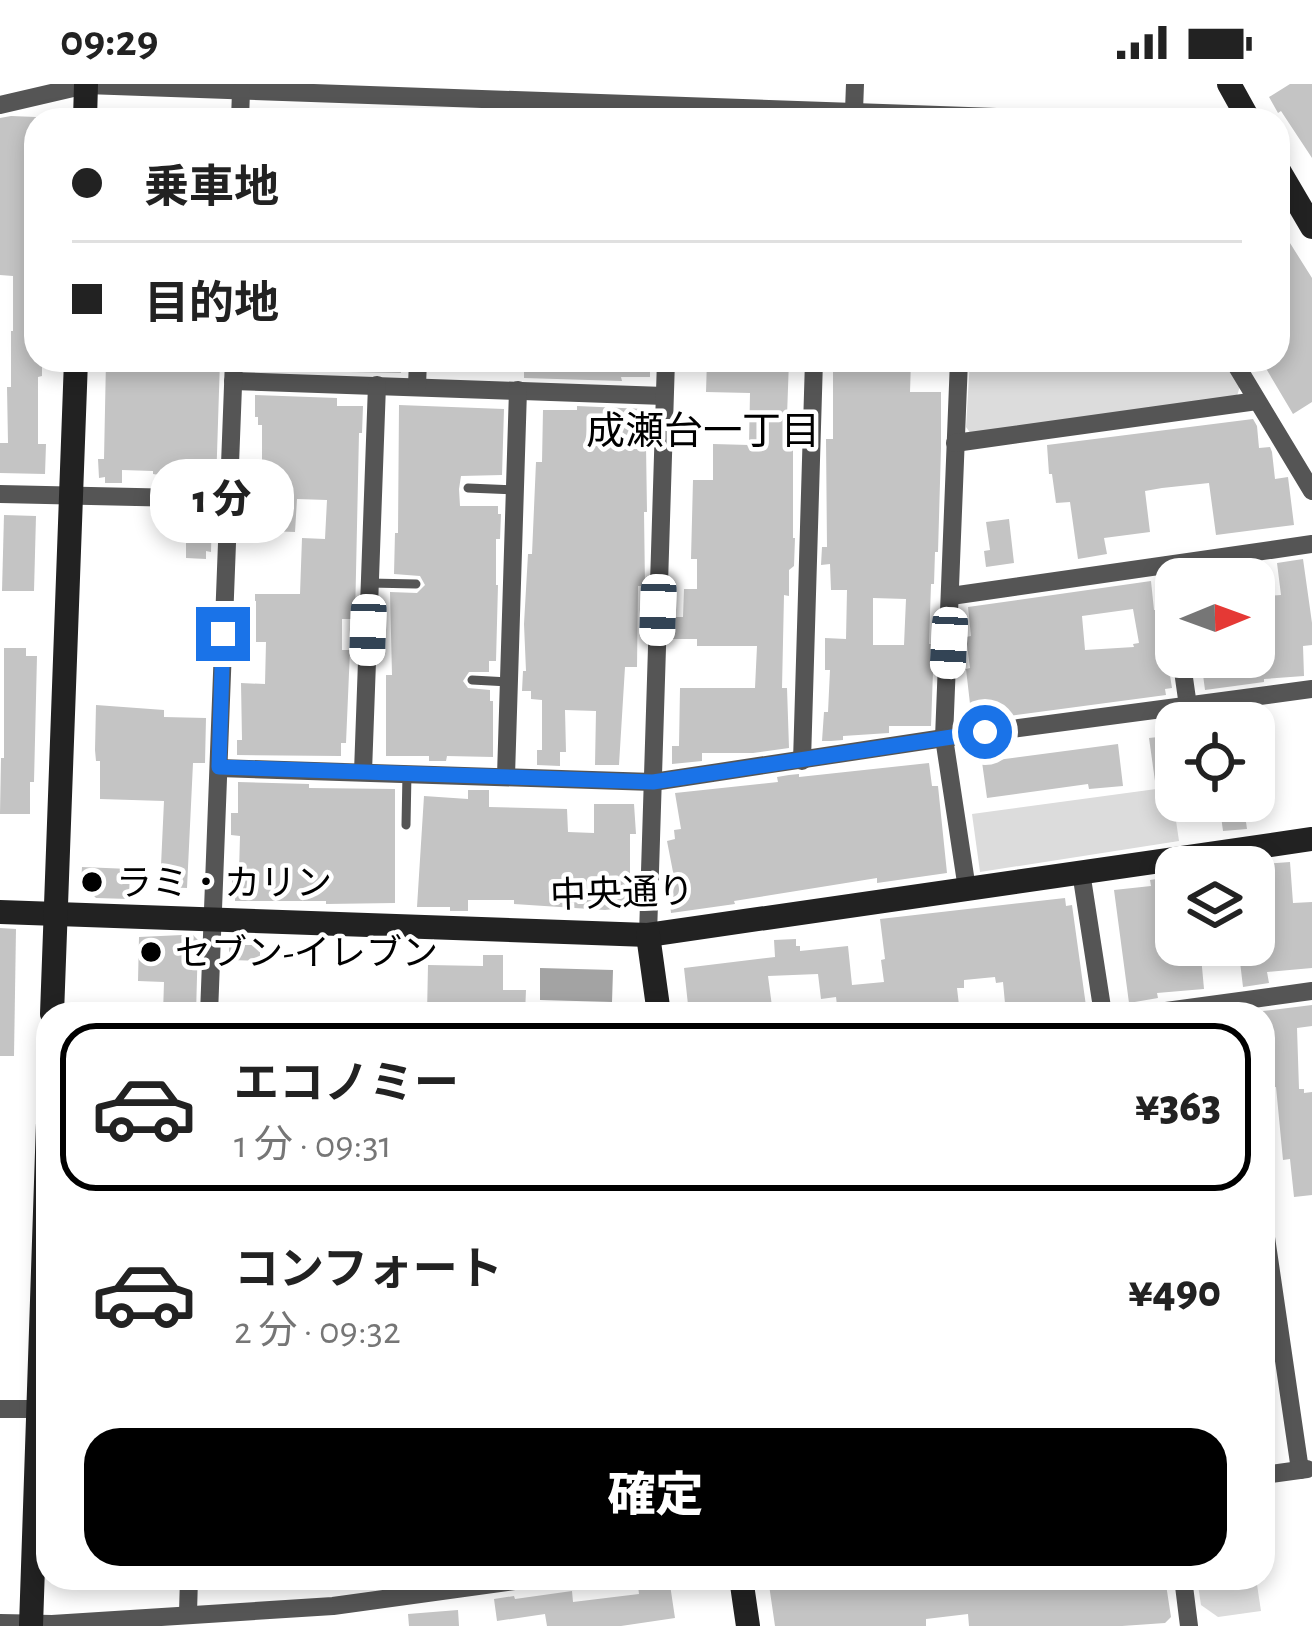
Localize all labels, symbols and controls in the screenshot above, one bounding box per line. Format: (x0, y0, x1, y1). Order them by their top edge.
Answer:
text: 09:29 (60, 19, 158, 64)
text: 乗車地 (144, 166, 279, 211)
text: 目的地 (144, 282, 279, 327)
district label: 成瀬台一丁目 (586, 411, 820, 452)
callout: 1 分 (151, 460, 295, 544)
text: 1 分 (192, 481, 252, 520)
north arrow (1155, 558, 1275, 678)
map controls (1155, 558, 1275, 966)
car (639, 573, 677, 647)
car (349, 593, 387, 667)
car (929, 606, 969, 680)
route end (196, 607, 250, 661)
button: locate (1155, 702, 1275, 822)
route start (958, 705, 1012, 759)
button: layers (1155, 846, 1275, 966)
place label: ラミ・カリン (116, 866, 332, 902)
marker: ラミ・カリン (79, 869, 105, 895)
street label: 中央通り (549, 871, 695, 915)
place label: セブン-イレブン (175, 933, 438, 972)
marker: セブン-イレブン (138, 939, 164, 965)
icon: car (90, 1053, 198, 1161)
text: エコノミー (234, 1062, 459, 1107)
text: ¥363 (1135, 1084, 1221, 1129)
text: 1 分 · 09:31 (234, 1126, 392, 1165)
icon: car (90, 1239, 198, 1347)
text: コンフォート (234, 1248, 503, 1293)
text: ¥490 (1128, 1270, 1221, 1315)
text: 2 分 · 09:32 (234, 1312, 401, 1351)
button: 確定 (84, 1428, 1227, 1566)

